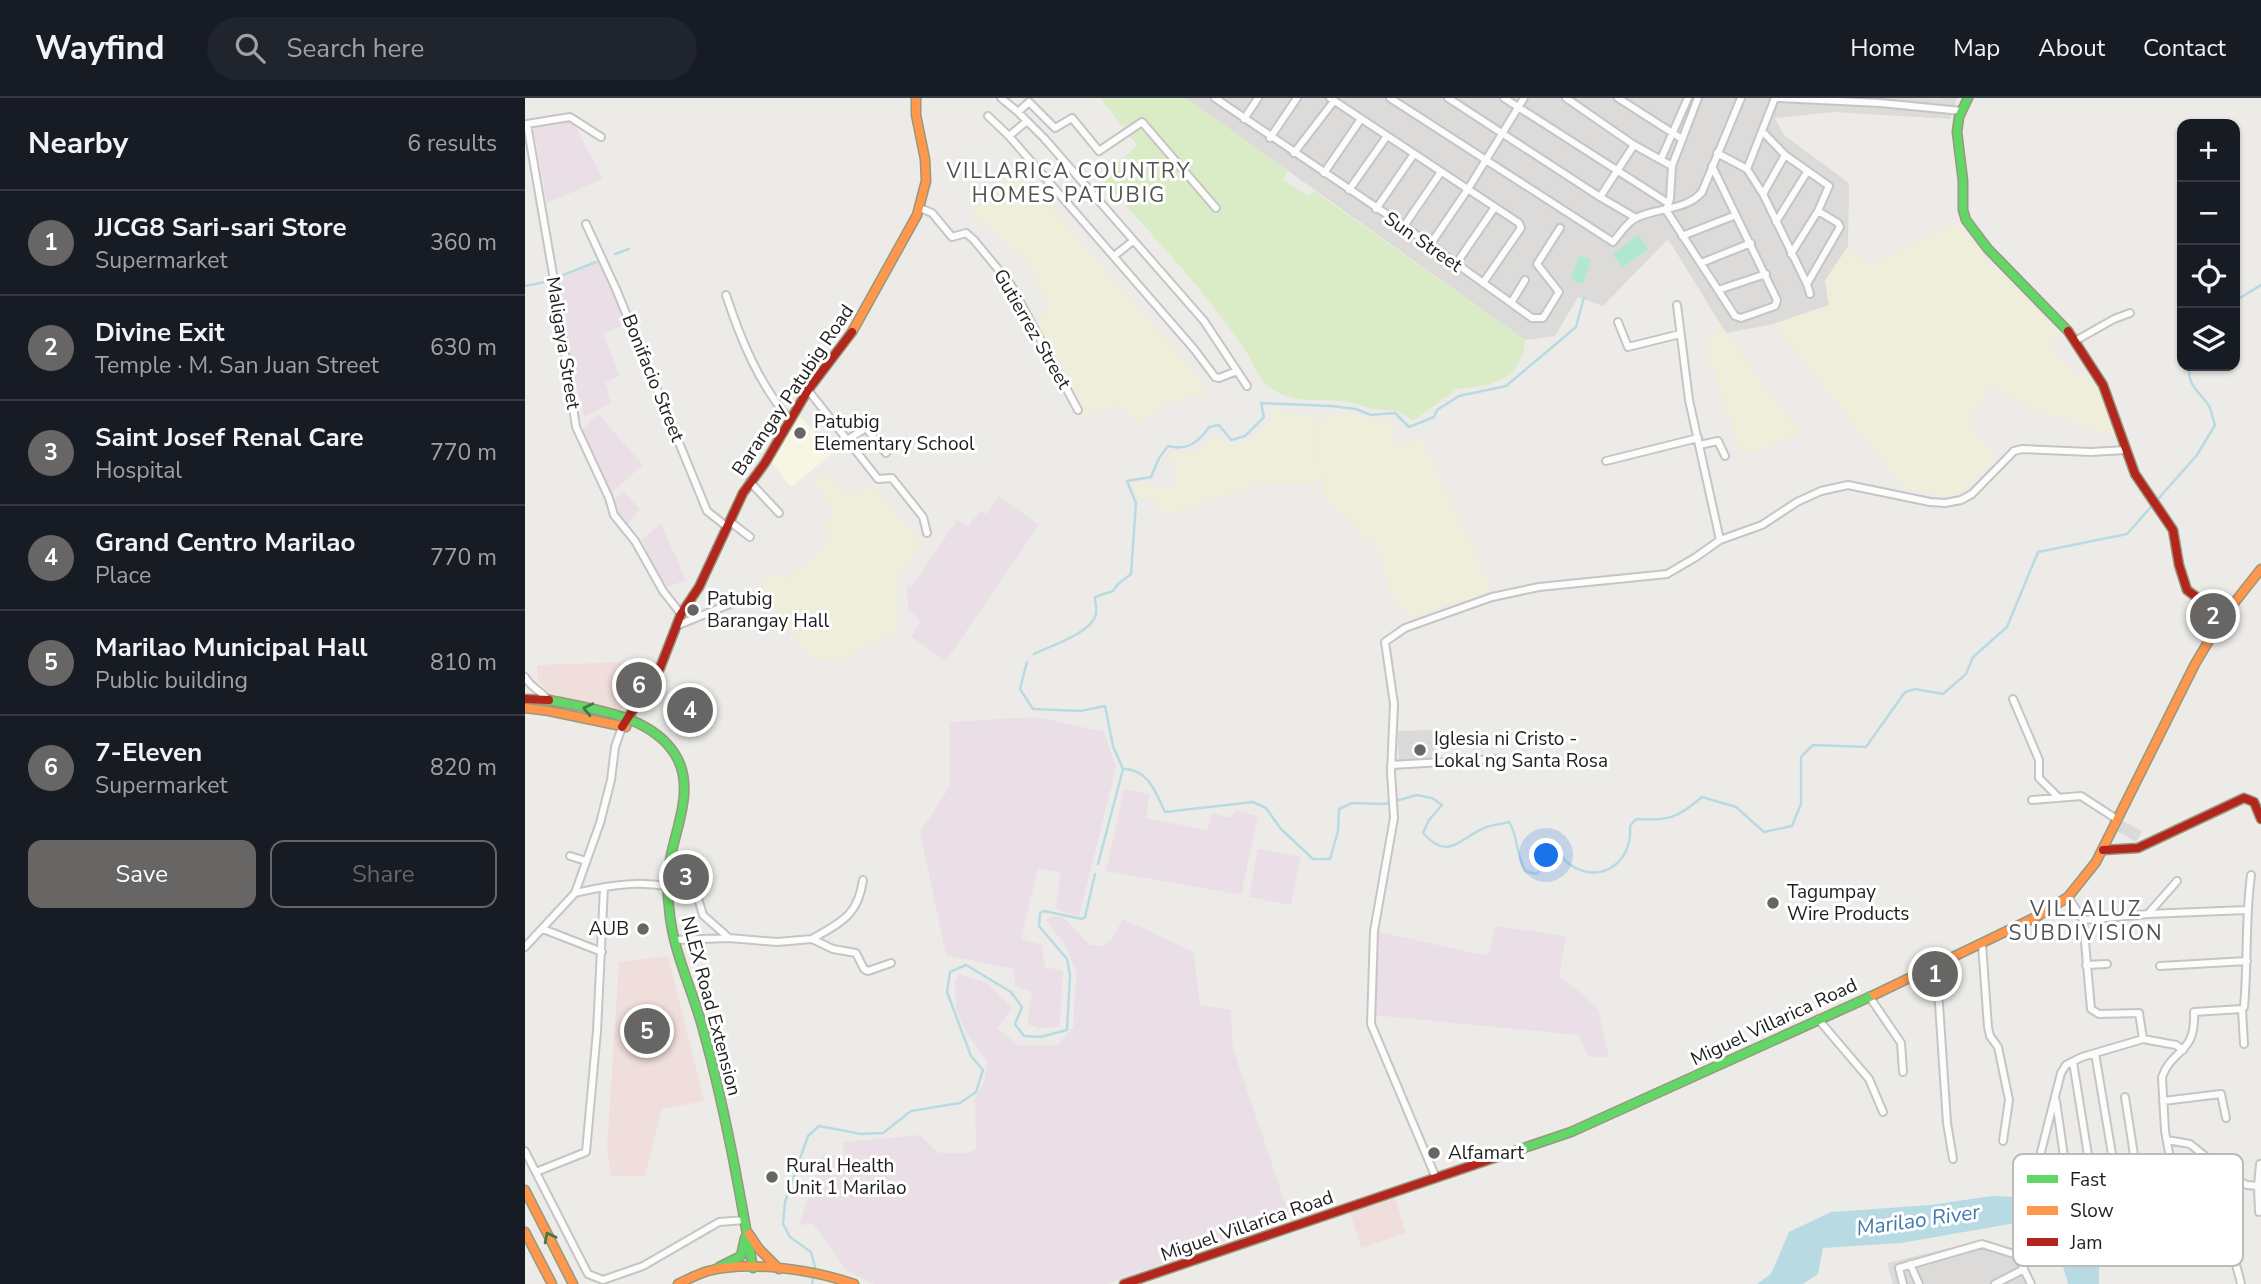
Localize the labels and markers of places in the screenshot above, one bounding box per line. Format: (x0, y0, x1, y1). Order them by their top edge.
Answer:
place label: Patubig Elementary School (814, 409, 975, 457)
marker: Patubig Elementary School (792, 425, 808, 441)
place label: Patubig Barangay Hall (707, 586, 829, 634)
pin: 2 (2190, 590, 2236, 642)
marker: Patubig Barangay Hall (685, 602, 701, 618)
pin: 6 (616, 659, 662, 711)
pin: 4 (667, 684, 713, 736)
place label: Iglesia ni Cristo - Lokal ng Santa Rosa (1434, 726, 1608, 774)
marker: Iglesia ni Cristo - Lokal ng Santa Rosa (1412, 742, 1428, 758)
pin: 3 (663, 851, 709, 903)
place label: Tagumpay Wire Products (1787, 879, 1909, 927)
marker: Tagumpay Wire Products (1765, 895, 1781, 911)
place label: AUB (589, 916, 629, 942)
marker: AUB (635, 921, 651, 937)
pin: 1 (1912, 948, 1958, 1000)
pin: 5 (624, 1005, 670, 1057)
place label: Alfamart (1448, 1140, 1524, 1166)
marker: Alfamart (1426, 1145, 1442, 1161)
place label: Rural Health Unit 1 Marilao (786, 1153, 907, 1201)
marker: Rural Health Unit 1 Marilao (764, 1169, 780, 1185)

